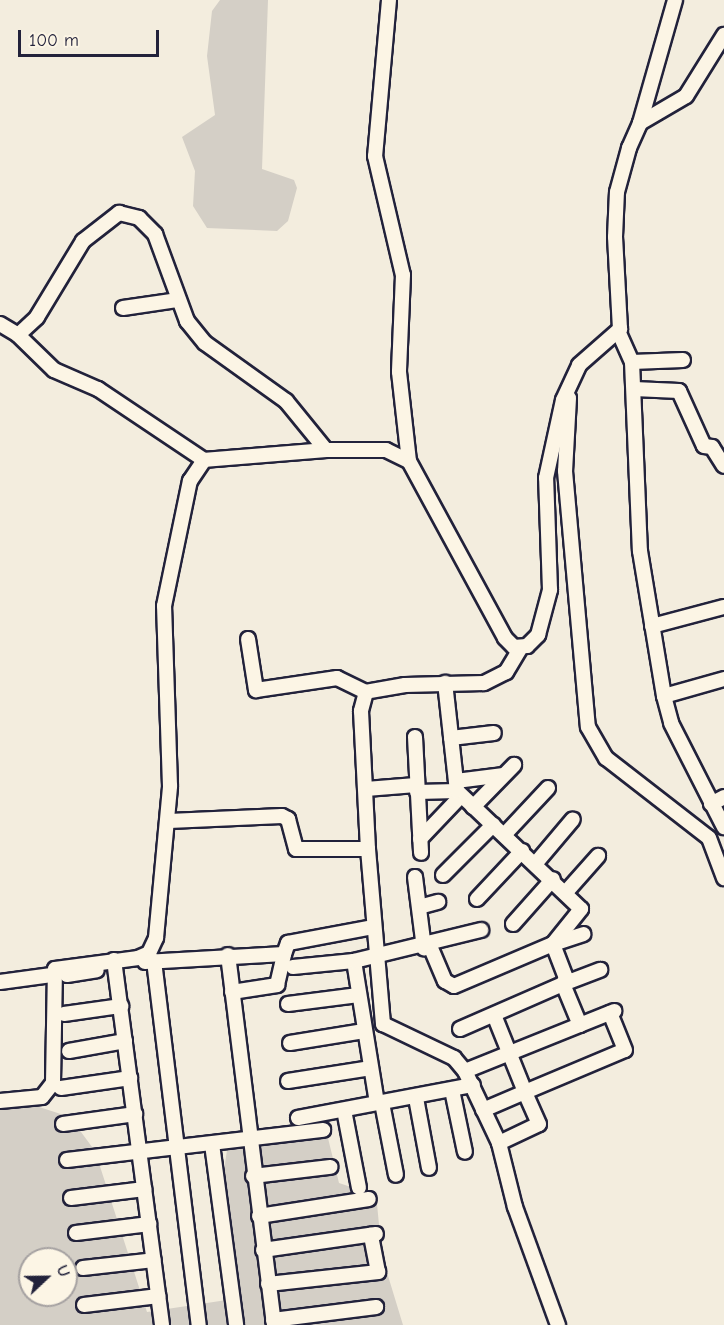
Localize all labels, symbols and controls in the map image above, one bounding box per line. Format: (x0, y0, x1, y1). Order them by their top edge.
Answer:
scale bar (21, 18, 162, 56)
text: 100 m (29, 30, 79, 51)
north arrow (18, 1247, 78, 1307)
text: U (52, 1263, 73, 1279)

